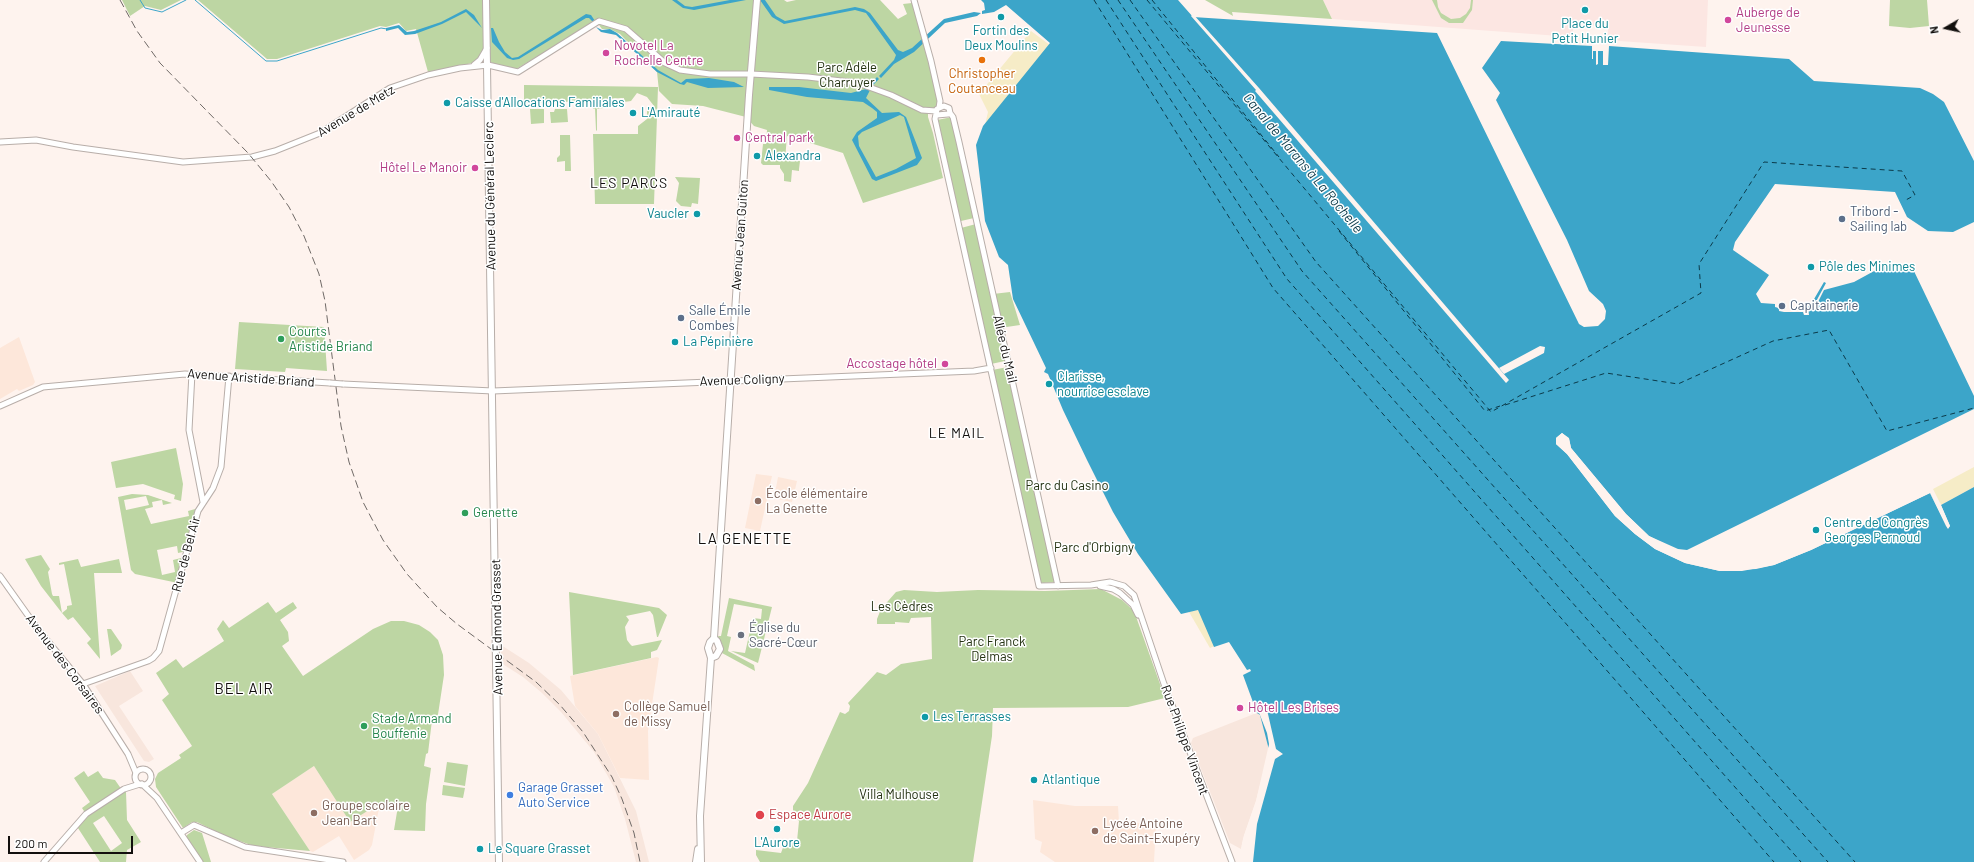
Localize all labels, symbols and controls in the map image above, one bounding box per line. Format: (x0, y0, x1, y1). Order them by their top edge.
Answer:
marker: Place du Petit Hunier (1580, 5, 1590, 15)
place label: Auberge de Jeunesse (1736, 5, 1800, 36)
north arrow (1926, 8, 1966, 48)
marker: Fortin des Deux Moulins (996, 12, 1006, 22)
marker: Auberge de Jeunesse (1723, 15, 1733, 25)
place label: Place du Petit Hunier (1551, 16, 1619, 47)
place label: Fortin des Deux Moulins (964, 23, 1038, 54)
text: N (1927, 25, 1941, 35)
place label: Novotel La Rochelle Centre (614, 38, 703, 69)
marker: Novotel La Rochelle Centre (601, 48, 611, 58)
marker: Christopher Coutanceau (977, 55, 987, 65)
park label: Parc Adèle Charruyer (817, 60, 877, 91)
place label: Christopher Coutanceau (948, 66, 1016, 97)
street label: Avenue de Metz (315, 82, 397, 140)
water label: Canal de Marans à La Rochelle (1240, 90, 1366, 236)
place label: Caisse d'Allocations Familiales (455, 95, 625, 111)
marker: Caisse d'Allocations Familiales (442, 98, 452, 108)
place label: L'Amirauté (641, 105, 701, 121)
marker: L'Amirauté (628, 108, 638, 118)
street label: Avenue du Général Leclerc (481, 122, 499, 270)
place label: Central park (745, 130, 814, 146)
marker: Central park (732, 133, 742, 143)
place label: Alexandra (765, 148, 821, 164)
marker: Alexandra (752, 151, 762, 161)
place label: Hôtel Le Manoir (380, 160, 467, 176)
marker: Hôtel Le Manoir (470, 163, 480, 173)
district label: LES PARCS (590, 175, 668, 191)
street label: Avenue Jean Guiton (728, 179, 752, 291)
place label: Tribord - Sailing lab (1850, 204, 1907, 235)
place label: Vaucler (647, 206, 689, 222)
marker: Vaucler (692, 209, 702, 219)
marker: Tribord - Sailing lab (1837, 214, 1847, 224)
place label: Pôle des Minimes (1819, 259, 1915, 275)
marker: Pôle des Minimes (1806, 262, 1816, 272)
place label: Capitainerie (1790, 298, 1858, 314)
marker: Capitainerie (1777, 301, 1787, 311)
place label: Salle Émile Combes (689, 303, 751, 334)
marker: Salle Émile Combes (676, 313, 686, 323)
street label: Allée du Mail (990, 314, 1020, 384)
place label: Courts Aristide Briand (289, 324, 373, 355)
marker: Courts Aristide Briand (276, 334, 286, 344)
place label: La Pépinière (683, 334, 753, 350)
marker: La Pépinière (670, 337, 680, 347)
place label: Accostage hôtel (846, 356, 937, 372)
marker: Accostage hôtel (940, 359, 950, 369)
street label: Avenue Aristide Briand (187, 366, 315, 390)
place label: Clarisse, nourrice esclave (1057, 369, 1149, 400)
street label: Avenue Coligny (699, 371, 785, 389)
marker: Clarisse, nourrice esclave (1044, 379, 1054, 389)
district label: LE MAIL (929, 425, 985, 441)
park label: Parc du Casino (1025, 478, 1109, 494)
place label: École élémentaire La Genette (766, 486, 868, 517)
marker: École élémentaire La Genette (753, 496, 763, 506)
place label: Genette (473, 505, 518, 521)
marker: Genette (460, 508, 470, 518)
street label: Rue de Bel Air (168, 514, 204, 594)
place label: Centre de Congrès Georges Pernoud (1824, 515, 1928, 546)
marker: Centre de Congrès Georges Pernoud (1811, 525, 1821, 535)
district label: LA GENETTE (698, 530, 792, 548)
park label: Parc d'Orbigny (1054, 540, 1134, 556)
street label: Avenue Edmond Grasset (488, 559, 506, 695)
park label: Les Cèdres (871, 599, 933, 615)
street label: Avenue des Corsaires (23, 611, 107, 717)
place label: Église du Sacré-Cœur (749, 620, 817, 651)
marker: Église du Sacré-Cœur (736, 630, 746, 640)
park label: Parc Franck Delmas (958, 634, 1026, 665)
district label: BEL AIR (214, 680, 274, 698)
street label: Rue Philippe Vincent (1158, 683, 1212, 797)
place label: Collège Samuel de Missy (624, 699, 710, 730)
place label: Hôtel Les Brises (1248, 700, 1339, 716)
marker: Hôtel Les Brises (1235, 703, 1245, 713)
marker: Collège Samuel de Missy (611, 709, 621, 719)
place label: Les Terrasses (933, 709, 1011, 725)
place label: Stade Armand Bouffenie (372, 711, 452, 742)
marker: Les Terrasses (920, 712, 930, 722)
marker: Stade Armand Bouffenie (359, 721, 369, 731)
place label: Atlantique (1042, 772, 1100, 788)
marker: Atlantique (1029, 775, 1039, 785)
place label: Garage Grasset Auto Service (518, 780, 604, 811)
park label: Villa Mulhouse (859, 787, 939, 803)
marker: Garage Grasset Auto Service (505, 790, 515, 800)
place label: Groupe scolaire Jean Bart (322, 798, 410, 829)
place label: Espace Aurore (769, 807, 851, 823)
marker: Groupe scolaire Jean Bart (309, 808, 319, 818)
marker: Espace Aurore (754, 809, 766, 821)
place label: Lycée Antoine de Saint-Exupéry (1103, 816, 1200, 847)
marker: L'Aurore (772, 824, 782, 834)
marker: Lycée Antoine de Saint-Exupéry (1090, 826, 1100, 836)
scale bar (10, 828, 135, 854)
place label: L'Aurore (754, 835, 800, 851)
text: 200 m (15, 836, 47, 850)
place label: Le Square Grasset (488, 841, 591, 857)
marker: Le Square Grasset (475, 844, 485, 854)

